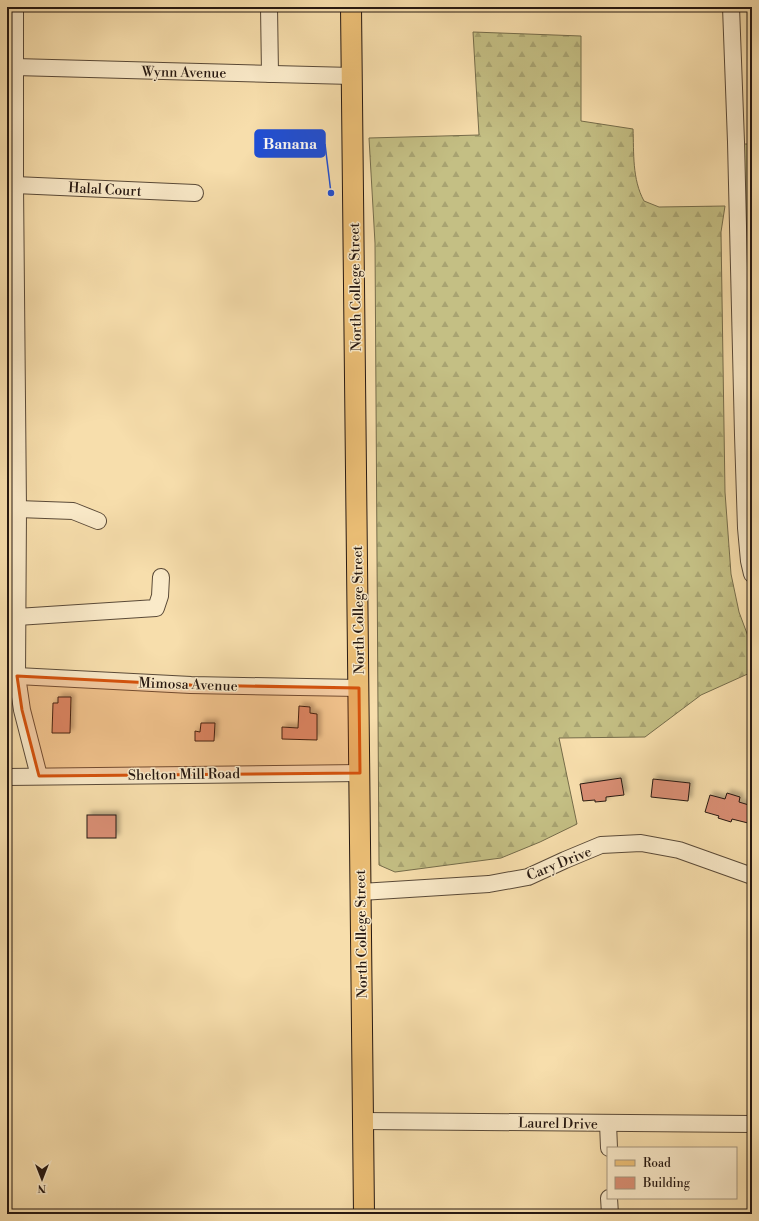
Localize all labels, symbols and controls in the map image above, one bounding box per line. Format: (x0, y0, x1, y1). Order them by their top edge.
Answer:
street label: Wynn Avenue (140, 63, 227, 83)
callout: Banana (255, 130, 325, 157)
text: Banana (263, 135, 318, 154)
street label: Halal Court (68, 179, 142, 201)
street label: North College Street (346, 222, 366, 352)
street label: North College Street (349, 545, 369, 675)
street label: Mimosa Avenue (138, 674, 238, 696)
street label: Shelton Mill Road (128, 765, 240, 785)
street label: Cary Drive (524, 843, 595, 885)
street label: North College Street (352, 869, 372, 999)
street label: Laurel Drive (518, 1114, 598, 1134)
legend (607, 1147, 737, 1199)
text: Road (643, 1156, 671, 1171)
north arrow (22, 1159, 62, 1199)
text: Building (642, 1176, 691, 1191)
text: N (37, 1181, 46, 1195)

